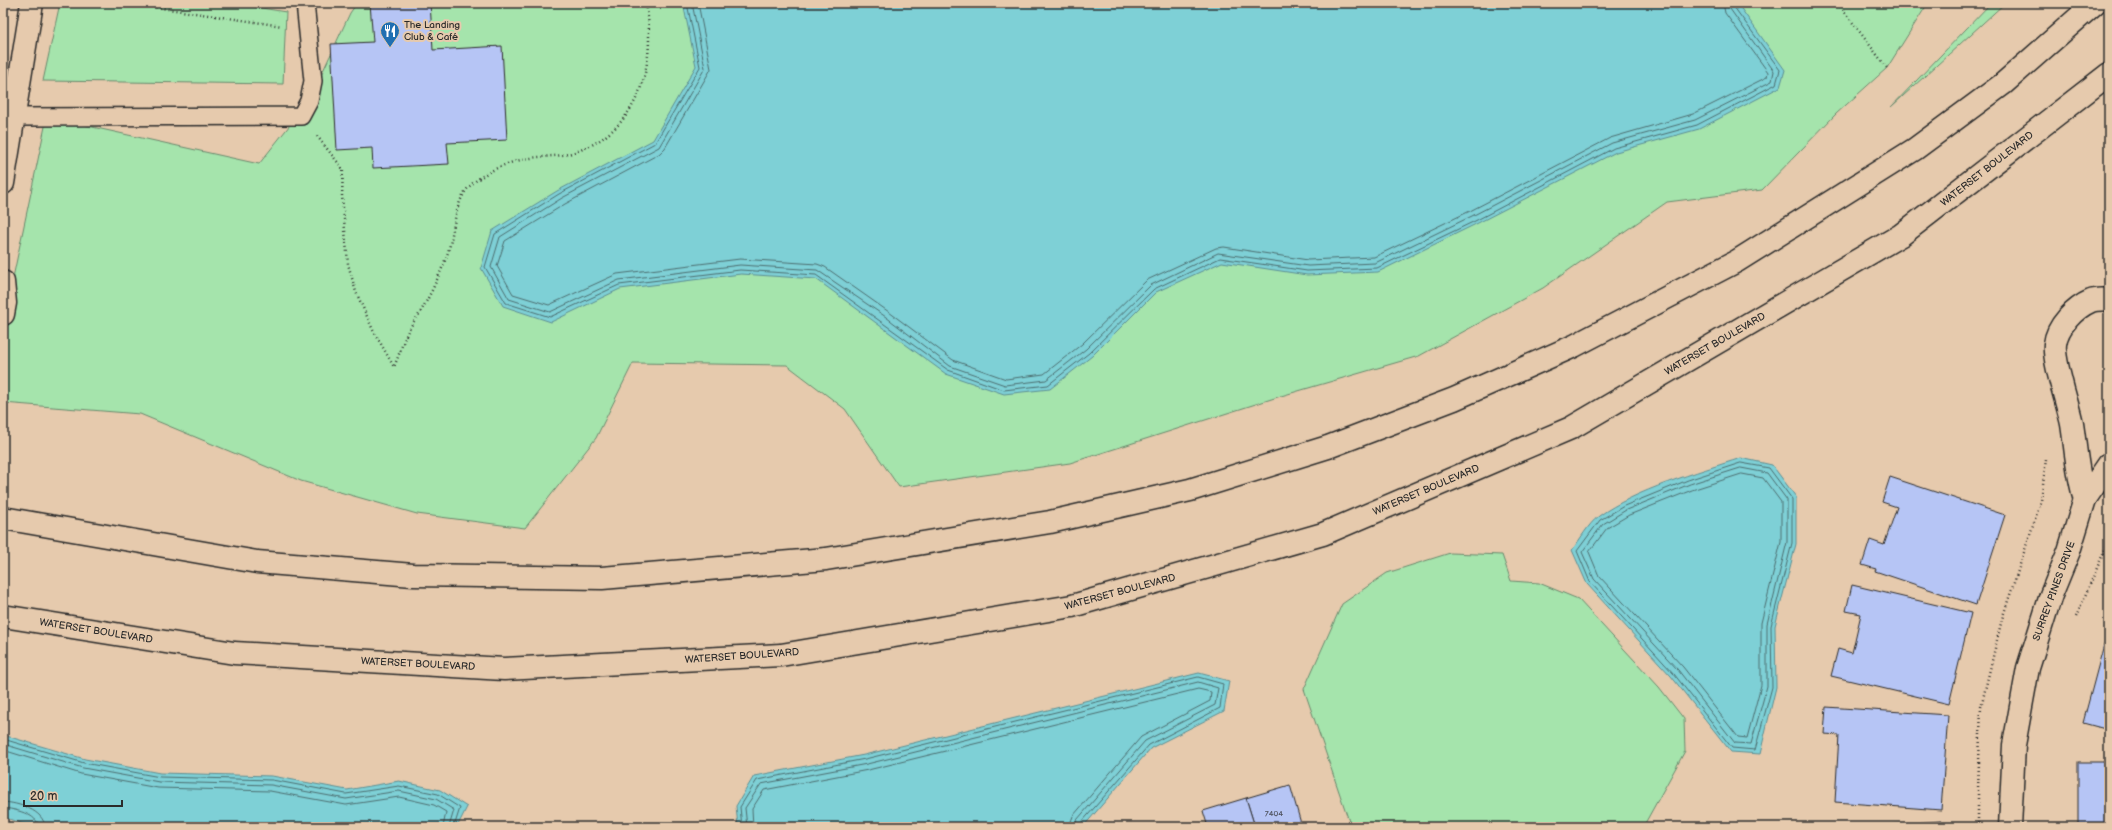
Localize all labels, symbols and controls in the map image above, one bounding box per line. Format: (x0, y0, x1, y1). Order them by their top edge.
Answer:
place label: The Landing Club & Café (404, 19, 460, 43)
restaurant icon: The Landing Club & Café (379, 20, 401, 48)
street label: WATERSET BOULEVARD (1938, 129, 2036, 209)
street label: WATERSET BOULEVARD (1662, 310, 1768, 378)
street label: WATERSET BOULEVARD (1371, 462, 1481, 518)
street label: SURREY PINES DRIVE (2030, 539, 2078, 643)
street label: WATERSET BOULEVARD (1063, 571, 1177, 613)
street label: WATERSET BOULEVARD (39, 616, 153, 646)
street label: WATERSET BOULEVARD (684, 646, 800, 666)
street label: WATERSET BOULEVARD (361, 655, 475, 673)
scale bar (24, 782, 122, 808)
text: 20 m (30, 789, 57, 804)
house number: 7404 (1265, 809, 1283, 818)

